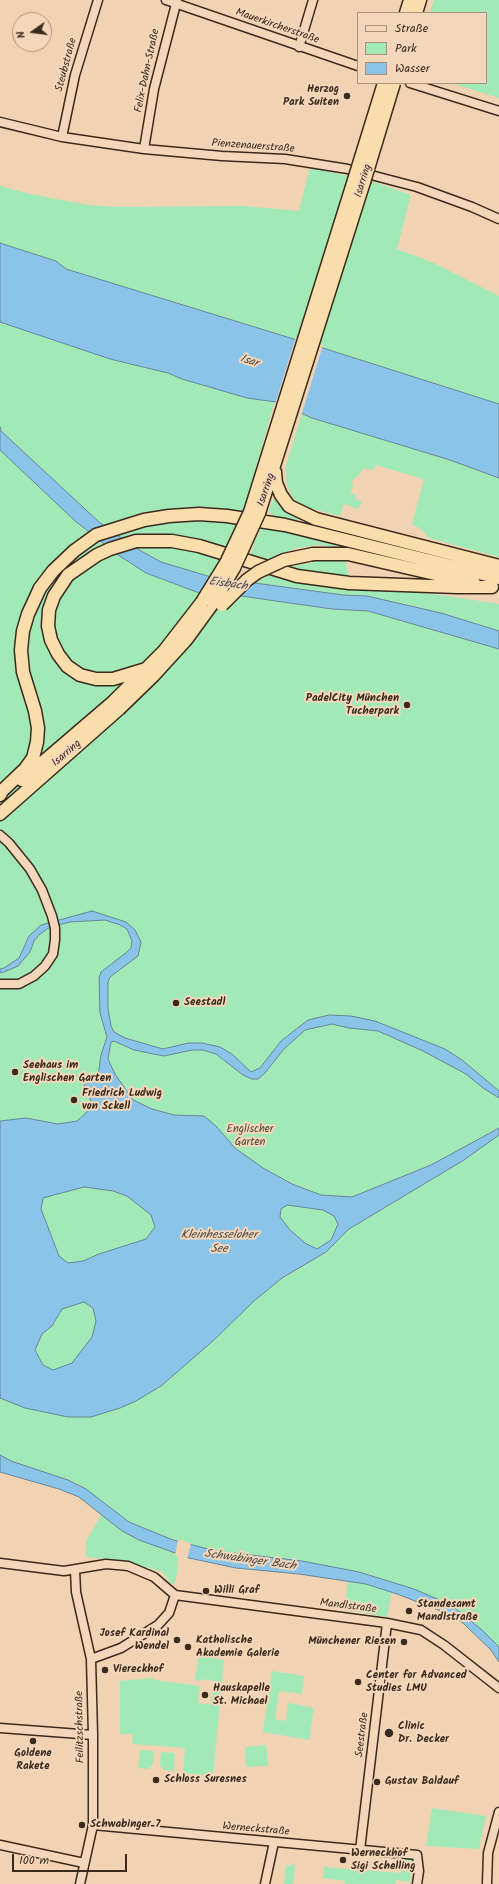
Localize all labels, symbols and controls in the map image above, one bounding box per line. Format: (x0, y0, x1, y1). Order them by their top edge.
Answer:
street label: Mauerkircherstraße (233, 6, 321, 48)
north arrow (12, 12, 52, 52)
legend (357, 12, 487, 84)
text: Straße (395, 19, 428, 38)
street label: Felix-Dahn-Straße (133, 28, 163, 114)
text: N (12, 29, 31, 40)
street label: Steubstraße (53, 37, 81, 93)
text: Park (395, 39, 417, 58)
text: Wasser (395, 59, 430, 78)
place label: Herzog Park Suiten (283, 83, 339, 109)
marker: Herzog Park Suiten (342, 91, 352, 101)
street label: Pienzenauerstraße (211, 138, 295, 156)
street label: Isarring (353, 163, 375, 199)
water label: Isar (238, 352, 260, 372)
street label: Isarring (255, 472, 279, 508)
water label: Eisbach (208, 575, 248, 595)
place label: PadelCity München Tucherpark (306, 692, 399, 718)
marker: PadelCity München Tucherpark (402, 700, 412, 710)
street label: Isarring (50, 738, 84, 770)
place label: Seestadl (184, 996, 225, 1010)
marker: Seestadl (171, 998, 181, 1008)
place label: Seehaus im Englischen Garten (23, 1059, 111, 1085)
marker: Seehaus im Englischen Garten (10, 1067, 20, 1077)
place label: Friedrich Ludwig von Sckell (82, 1087, 162, 1113)
marker: Friedrich Ludwig von Sckell (69, 1095, 79, 1105)
park label: Englischer Garten (227, 1123, 273, 1149)
water label: Kleinhesseloher See (181, 1229, 257, 1257)
water label: Schwabinger Bach (203, 1547, 297, 1575)
place label: Willi Graf (214, 1584, 259, 1598)
marker: Willi Graf (201, 1586, 211, 1596)
street label: Mandlstraße (319, 1597, 377, 1617)
place label: Standesamt Mandlstraße (417, 1598, 478, 1624)
marker: Standesamt Mandlstraße (404, 1606, 414, 1616)
place label: Josef Kardinal Wendel (99, 1627, 169, 1653)
place label: Katholische Akademie Galerie (196, 1634, 279, 1660)
marker: Josef Kardinal Wendel (172, 1635, 182, 1645)
place label: Münchener Riesen (308, 1635, 396, 1649)
marker: Münchener Riesen (399, 1637, 409, 1647)
marker: Katholische Akademie Galerie (183, 1642, 193, 1652)
place label: Viereckhof (113, 1663, 163, 1677)
marker: Viereckhof (100, 1665, 110, 1675)
place label: Center for Advanced Studies LMU (366, 1669, 467, 1695)
marker: Center for Advanced Studies LMU (353, 1677, 363, 1687)
place label: Hauskapelle St. Michael (213, 1682, 270, 1708)
marker: Hauskapelle St. Michael (200, 1690, 210, 1700)
street label: Feilitzschstraße (74, 1691, 88, 1763)
street label: Seestraße (354, 1712, 372, 1758)
place label: Clinic Dr. Decker (398, 1720, 449, 1746)
marker: Clinic Dr. Decker (383, 1727, 395, 1739)
marker: Goldene Rakete (28, 1736, 38, 1746)
place label: Goldene Rakete (14, 1747, 52, 1773)
place label: Schloss Suresnes (164, 1773, 247, 1787)
marker: Schloss Suresnes (151, 1775, 161, 1785)
place label: Gustav Baldauf (385, 1775, 459, 1789)
marker: Gustav Baldauf (372, 1777, 382, 1787)
place label: Schwabinger 7 (90, 1818, 160, 1832)
marker: Schwabinger 7 (77, 1820, 87, 1830)
street label: Werneckstraße (222, 1820, 290, 1840)
scale bar (14, 1846, 129, 1872)
place label: Werneckhof Sigi Schelling (351, 1847, 415, 1873)
text: 100 m (19, 1851, 49, 1870)
marker: Werneckhof Sigi Schelling (338, 1855, 348, 1865)

